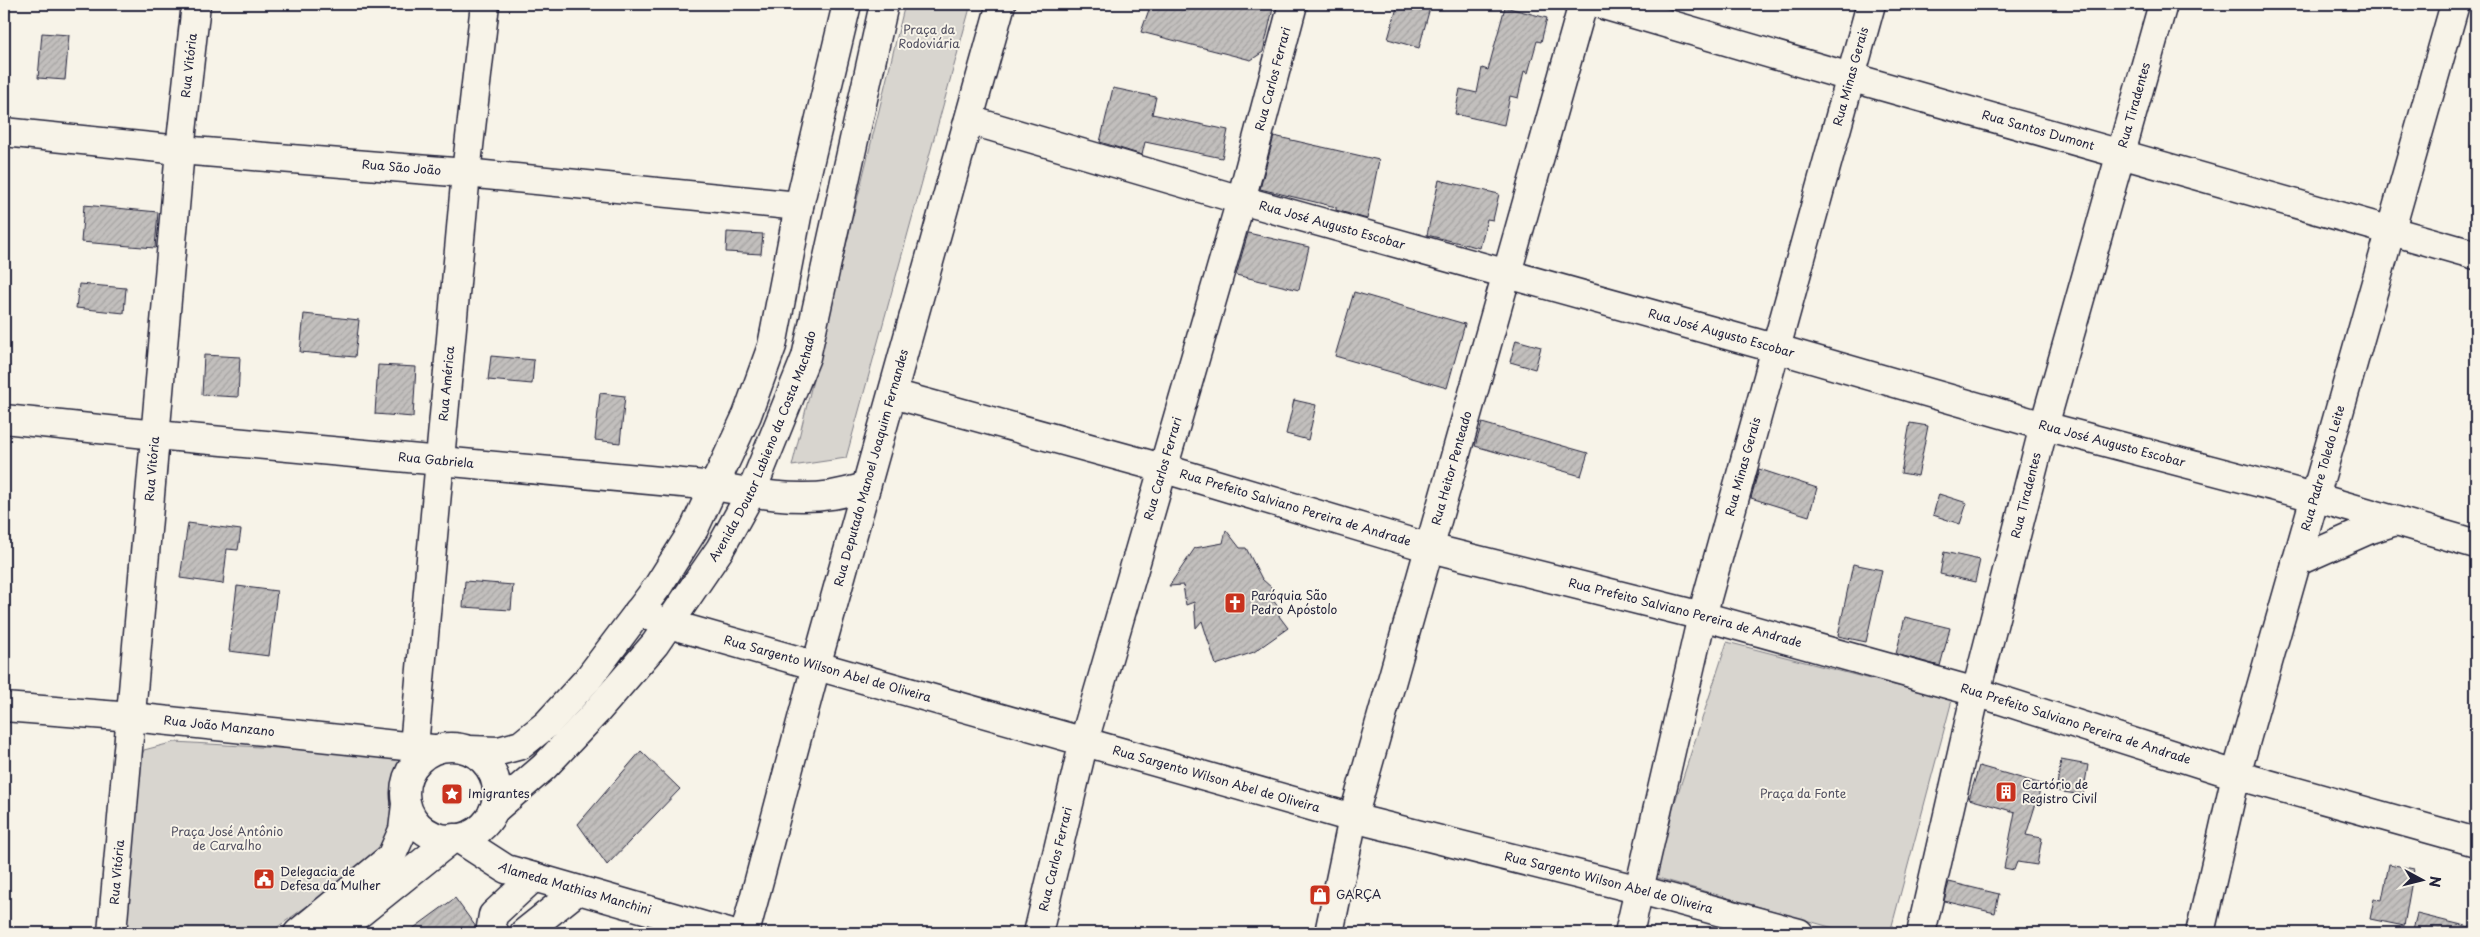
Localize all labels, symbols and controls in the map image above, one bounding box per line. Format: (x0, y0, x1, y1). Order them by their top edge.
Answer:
park label: Praça da Rodoviária (898, 20, 960, 52)
street label: Rua Minas Gerais (1828, 24, 1872, 128)
street label: Rua Carlos Ferrari (1250, 25, 1295, 133)
street label: Rua Vitória (176, 32, 201, 99)
street label: Rua Tiradentes (2113, 60, 2154, 150)
street label: Rua Santos Dumont (1980, 105, 2097, 154)
street label: Rua São João (361, 155, 442, 179)
street label: Rua José Augusto Escobar (1257, 195, 1408, 253)
street label: Rua José Augusto Escobar (1646, 304, 1797, 362)
street label: Avenida Doutor Labieno da Costa Machado (704, 329, 820, 565)
street label: Rua América (434, 345, 458, 422)
street label: Rua Deputado Manoel Joaquim Fernandes (829, 346, 912, 588)
street label: Rua Padre Toledo Leite (2296, 403, 2349, 533)
street label: Rua Heitor Penteado (1426, 408, 1476, 527)
street label: Rua Carlos Ferrari (1139, 415, 1186, 522)
street label: Rua Minas Gerais (1720, 415, 1765, 518)
street label: Rua José Augusto Escobar (2037, 415, 2188, 471)
street label: Rua Vitória (140, 435, 163, 502)
street label: Rua Gabriela (397, 447, 475, 472)
street label: Rua Tiradentes (2006, 450, 2045, 540)
street label: Rua Prefeito Salviano Pereira de Andrade (1178, 464, 1413, 550)
street label: Rua Prefeito Salviano Pereira de Andrade (1567, 573, 1804, 651)
place label: Paróquia São Pedro Apóstolo (1251, 586, 1338, 618)
church icon: Paróquia São Pedro Apóstolo (1223, 591, 1247, 615)
street label: Rua Sargento Wilson Abel de Oliveira (722, 630, 934, 706)
street label: Rua Prefeito Salviano Pereira de Andrade (1959, 678, 2193, 768)
street label: Rua João Manzano (163, 710, 276, 740)
street label: Rua Sargento Wilson Abel de Oliveira (1111, 740, 1323, 816)
place label: Cartório de Registro Civil (2022, 775, 2097, 807)
building icon: Cartório de Registro Civil (1994, 780, 2018, 804)
place icon: Imigrantes (440, 782, 464, 806)
place label: Imigrantes (468, 784, 530, 802)
park label: Praça da Fonte (1760, 784, 1847, 802)
street label: Rua Carlos Ferrari (1034, 805, 1076, 913)
park label: Praça José Antônio de Carvalho (171, 822, 284, 854)
street label: Rua Vitória (105, 839, 128, 905)
street label: Rua Sargento Wilson Abel de Oliveira (1503, 846, 1716, 917)
north arrow (2398, 854, 2448, 904)
street label: Alameda Mathias Manchini (496, 857, 654, 918)
place label: Delegacia de Defesa da Mulher (280, 862, 381, 894)
public building icon: Delegacia de Defesa da Mulher (252, 867, 276, 891)
text: N (2424, 875, 2446, 888)
shop icon: GARÇA (1308, 883, 1332, 907)
place label: GARÇA (1336, 885, 1381, 903)

